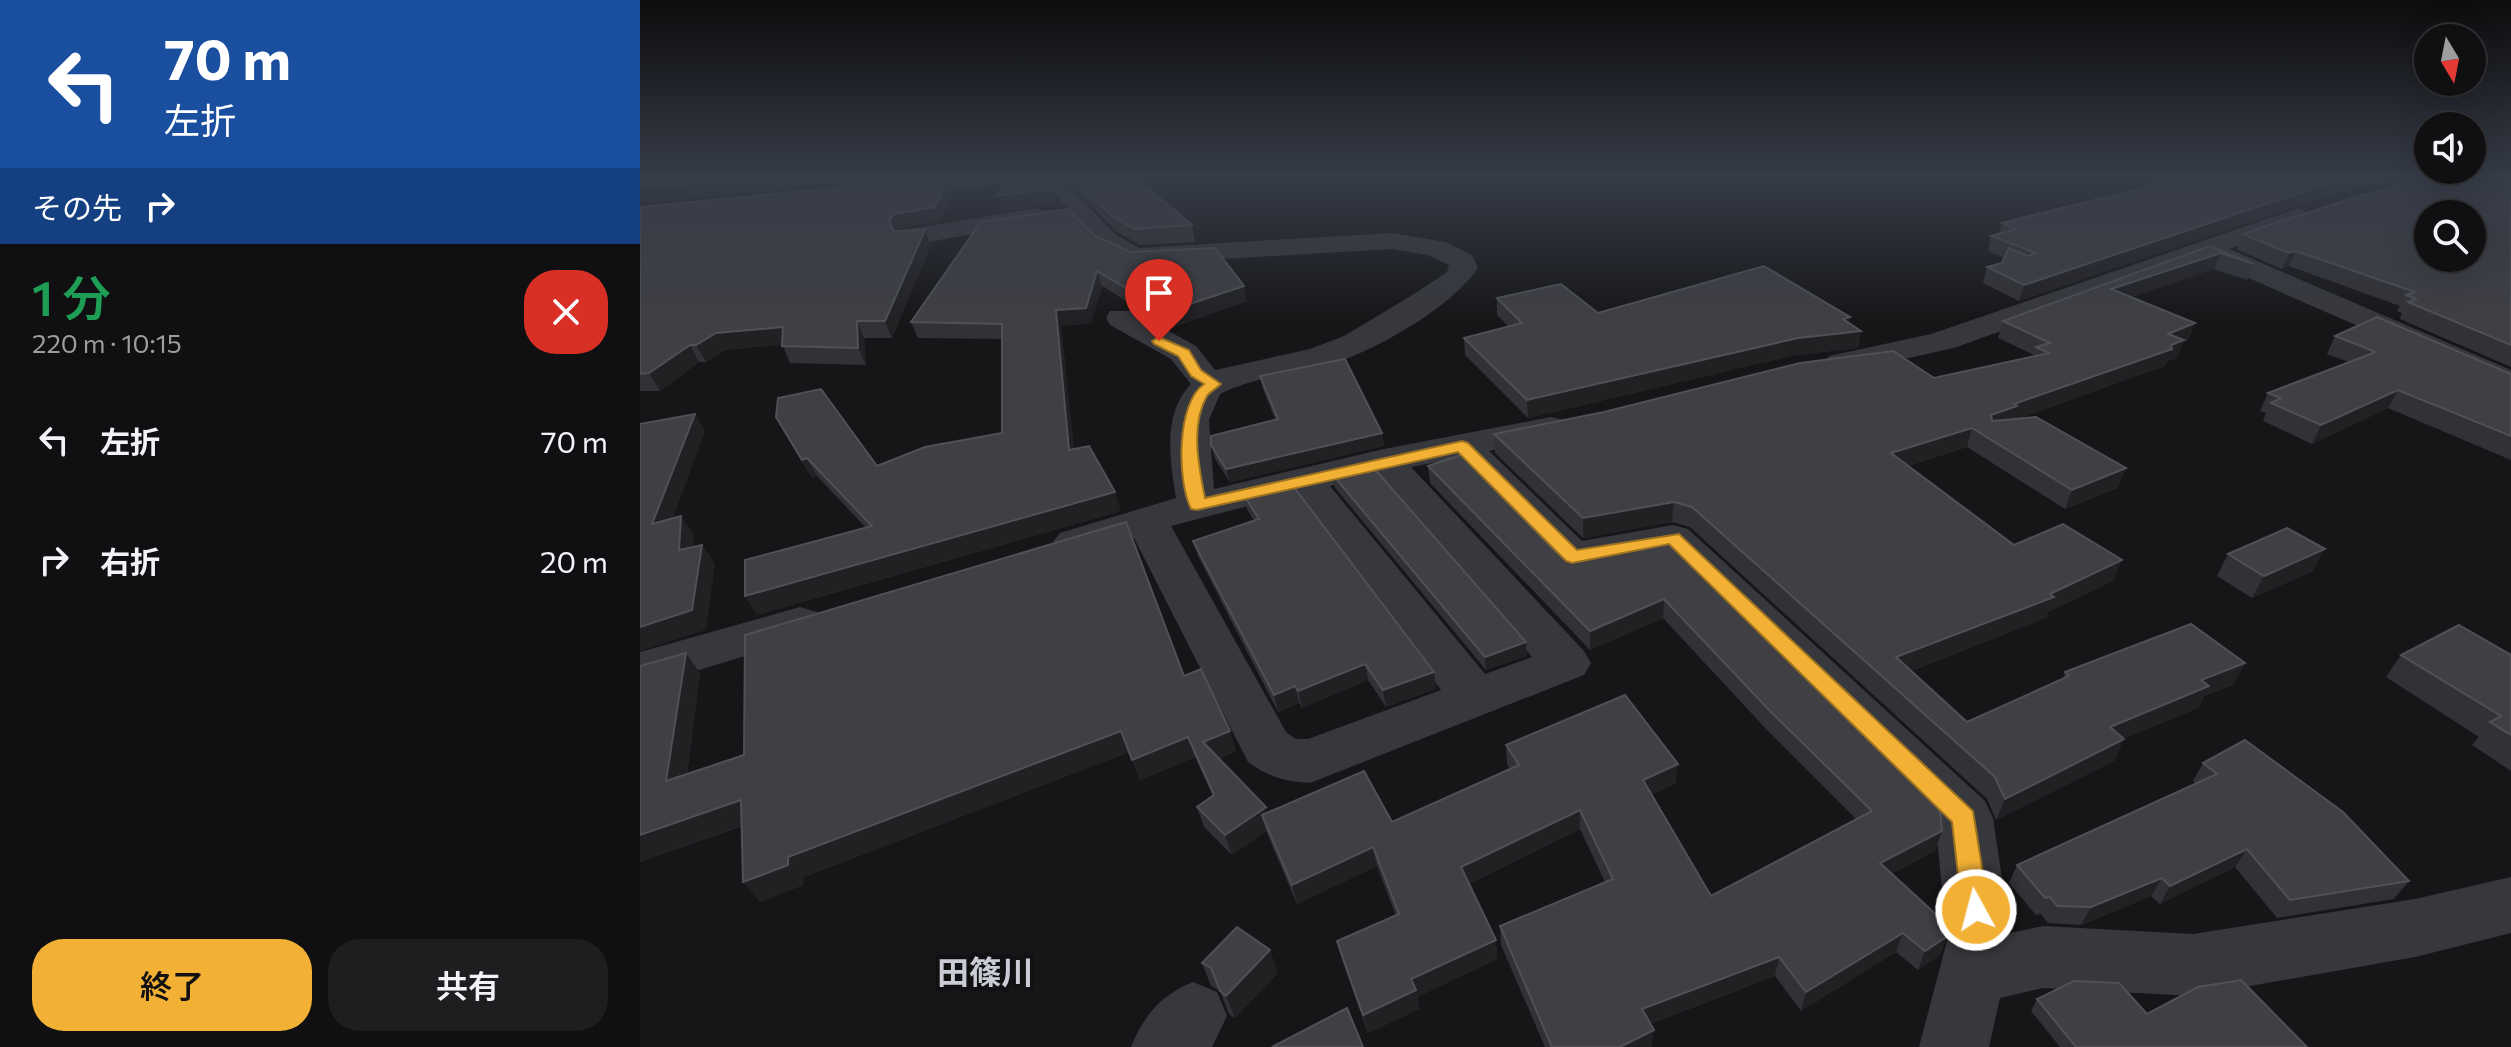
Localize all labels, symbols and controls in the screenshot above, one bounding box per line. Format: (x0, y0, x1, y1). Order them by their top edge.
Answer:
text: 70 m (164, 23, 291, 92)
north arrow (2414, 24, 2486, 96)
map controls (2414, 24, 2486, 272)
icon: left (32, 32, 136, 136)
text: 左折 (164, 97, 236, 141)
button: sound (2414, 112, 2486, 184)
icon: right (138, 184, 182, 228)
text: その先 (32, 188, 122, 225)
button: search (2414, 200, 2486, 272)
pin (1125, 259, 1193, 341)
text: 1 分 (32, 267, 111, 326)
button: close (524, 270, 608, 354)
icon: arrive (1137, 271, 1181, 315)
text: 220 m · 10:15 (32, 327, 182, 358)
icon: left (32, 418, 76, 462)
text: 左折 (100, 422, 160, 459)
text: 70 m (541, 422, 608, 459)
icon: right (32, 538, 76, 582)
text: 右折 (100, 542, 160, 579)
text: 20 m (540, 542, 608, 579)
position arrow (1934, 868, 2018, 952)
button: 終了 (32, 939, 312, 1031)
button: 共有 (328, 939, 608, 1031)
district label: 田篠川 (937, 951, 1033, 991)

